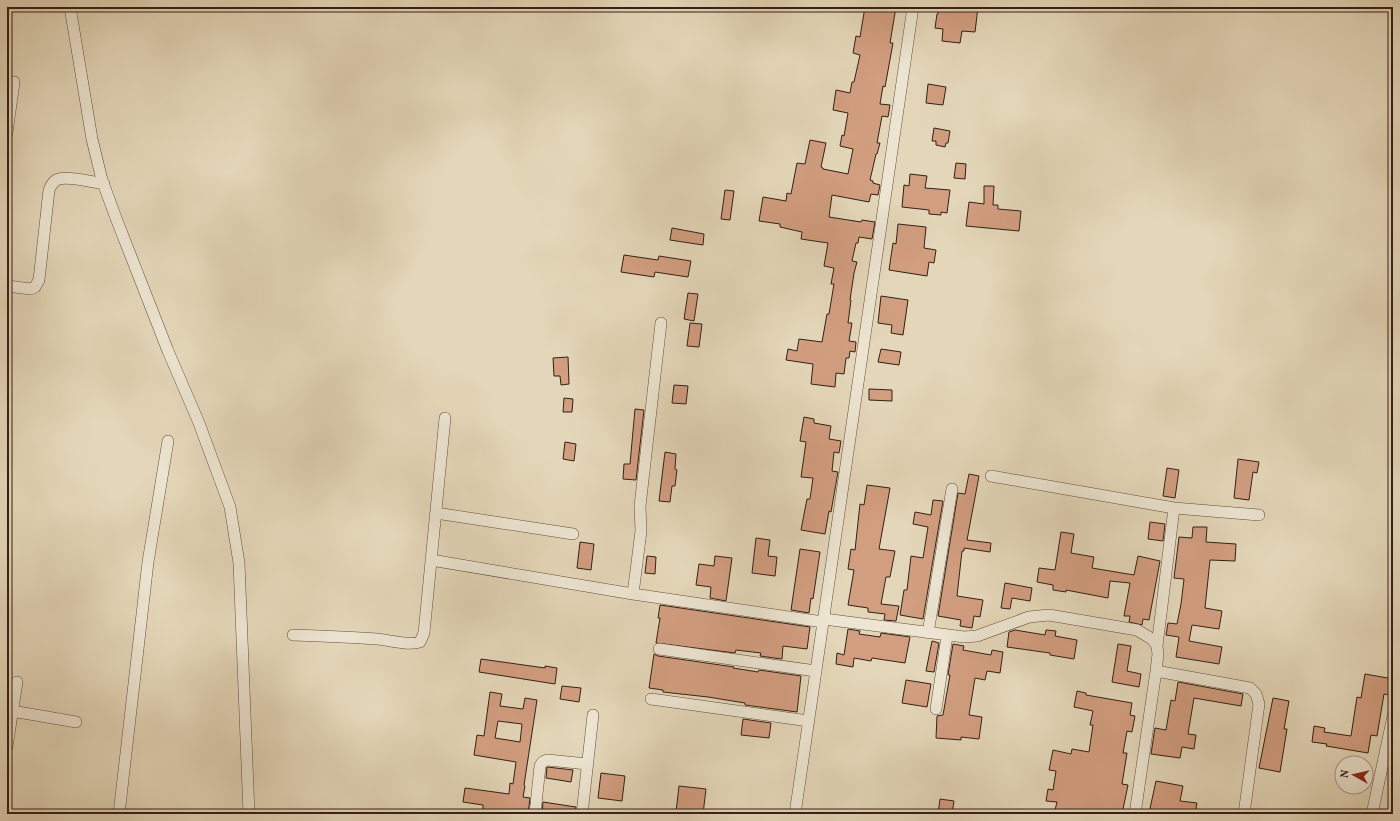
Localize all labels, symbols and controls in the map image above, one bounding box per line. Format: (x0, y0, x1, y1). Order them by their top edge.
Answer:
north arrow (1334, 755, 1374, 795)
text: N (1338, 769, 1354, 779)

